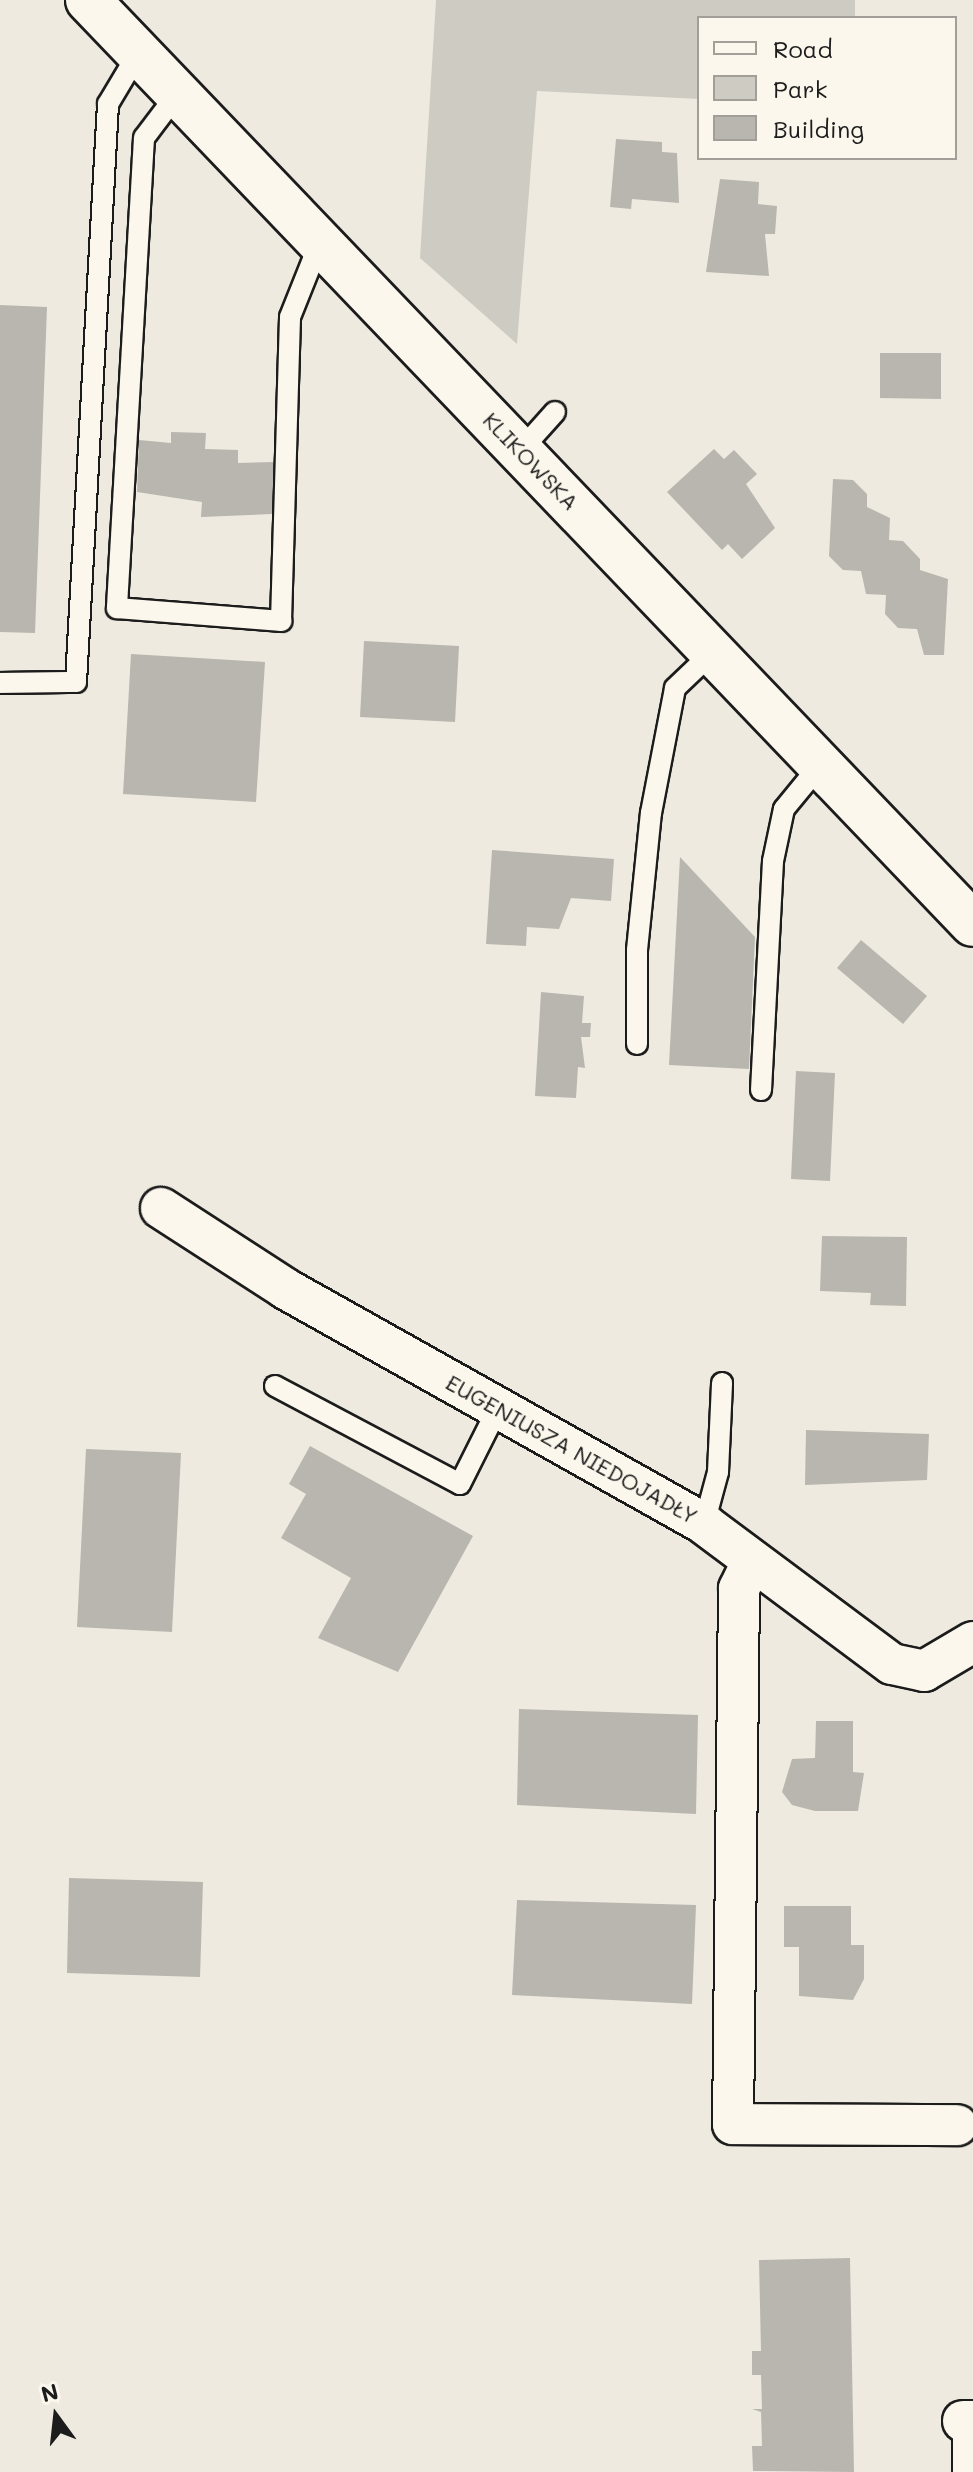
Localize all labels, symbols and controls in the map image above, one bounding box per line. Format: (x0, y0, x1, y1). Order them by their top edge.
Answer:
legend (697, 16, 957, 160)
text: Road (773, 33, 833, 64)
text: Park (773, 73, 827, 104)
text: Building (773, 113, 864, 144)
street label: KLIKOWSKA (478, 407, 584, 515)
street label: EUGENIUSZA NIEDOJADŁY (442, 1369, 702, 1529)
north arrow (16, 2376, 96, 2456)
text: N (38, 2376, 61, 2409)

